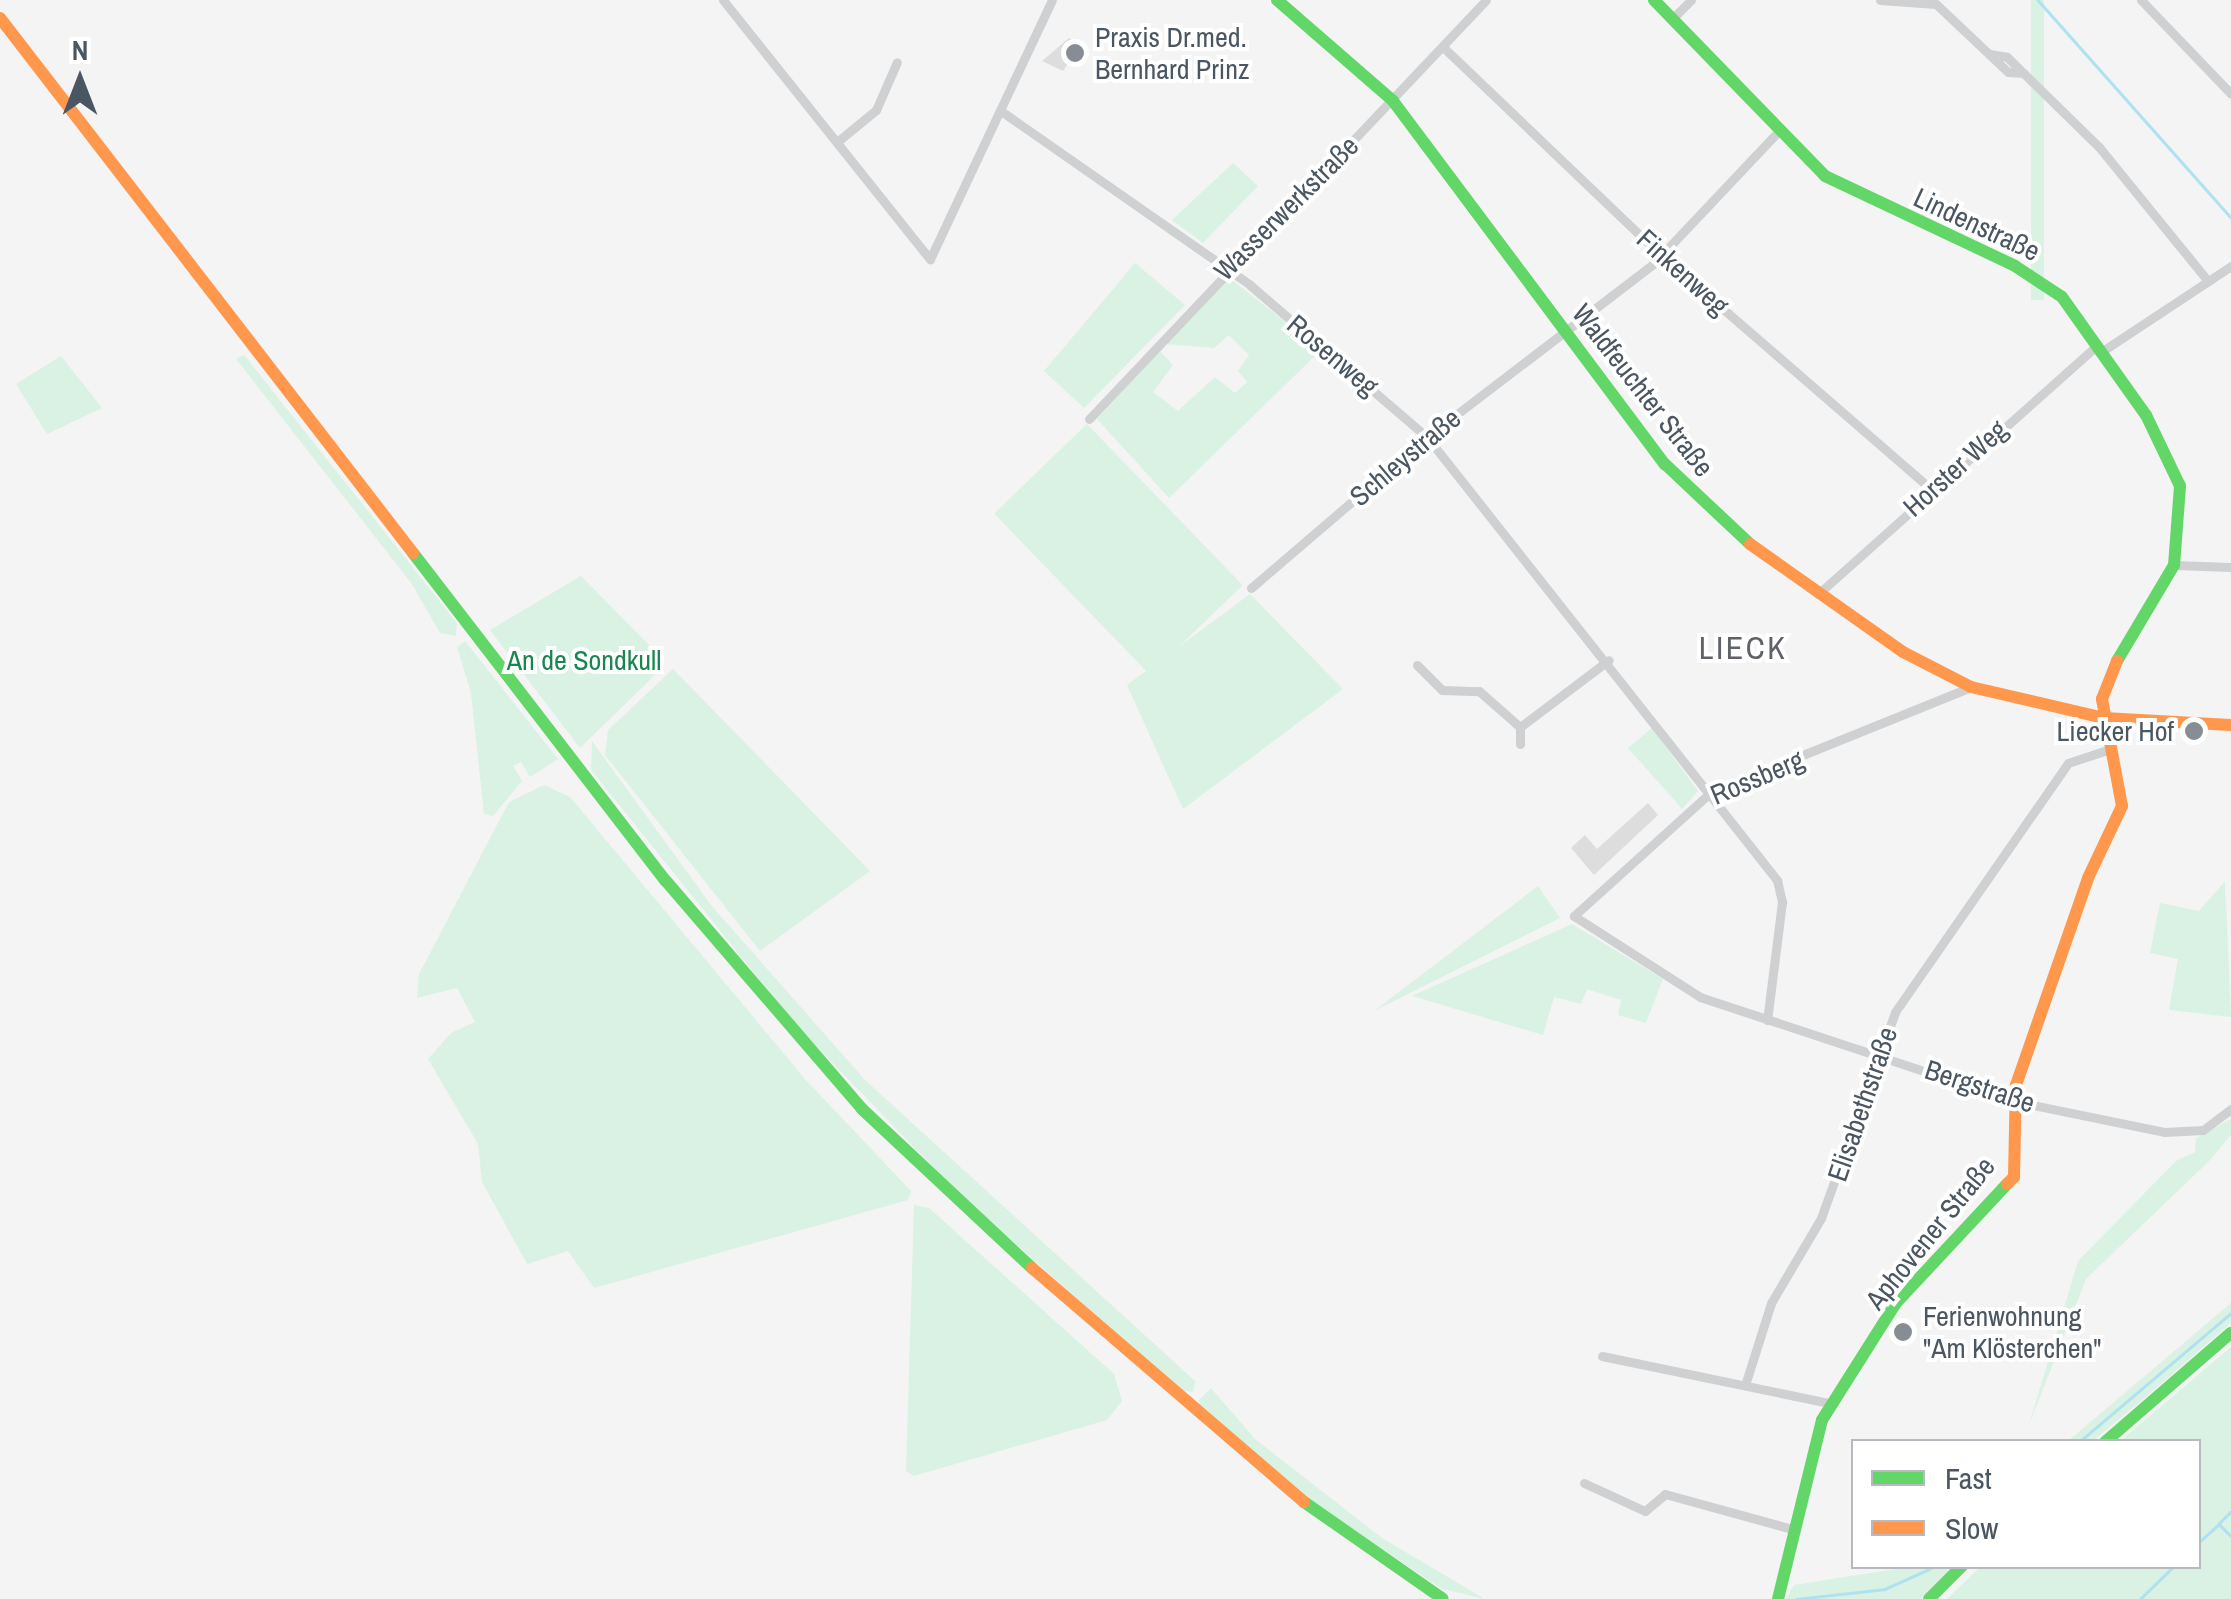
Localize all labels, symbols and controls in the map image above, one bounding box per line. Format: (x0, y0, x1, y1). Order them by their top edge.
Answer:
place label: Praxis Dr.med. Bernhard Prinz (1095, 20, 1249, 86)
north arrow (30, 30, 130, 130)
text: N (72, 31, 88, 69)
marker: Praxis Dr.med. Bernhard Prinz (1064, 42, 1086, 64)
street label: Wasserwerkstraße (1207, 129, 1365, 287)
street label: Lindenstraße (1909, 180, 2045, 268)
street label: Finkenweg (1630, 222, 1736, 322)
street label: Waldfeuchter Straße (1565, 297, 1721, 483)
street label: Rosenweg (1281, 307, 1385, 403)
street label: Schleystraße (1343, 401, 1467, 513)
street label: Horster Weg (1896, 413, 2014, 523)
district label: LIECK (1699, 629, 1787, 667)
park label: An de Sondkull (507, 643, 661, 677)
place label: Liecker Hof (2057, 714, 2174, 748)
marker: Liecker Hof (2183, 720, 2205, 742)
street label: Rossberg (1705, 742, 1809, 812)
street label: Elisabethstraße (1820, 1023, 1904, 1185)
street label: Bergstraße (1921, 1052, 2039, 1120)
street label: Aphovener Straße (1858, 1150, 2002, 1316)
place label: Ferienwohnung "Am Klösterchen" (1923, 1299, 2101, 1365)
marker: Ferienwohnung "Am Klösterchen" (1892, 1321, 1914, 1343)
legend (1851, 1439, 2201, 1569)
text: Fast (1945, 1458, 1992, 1498)
text: Slow (1945, 1508, 1998, 1548)

